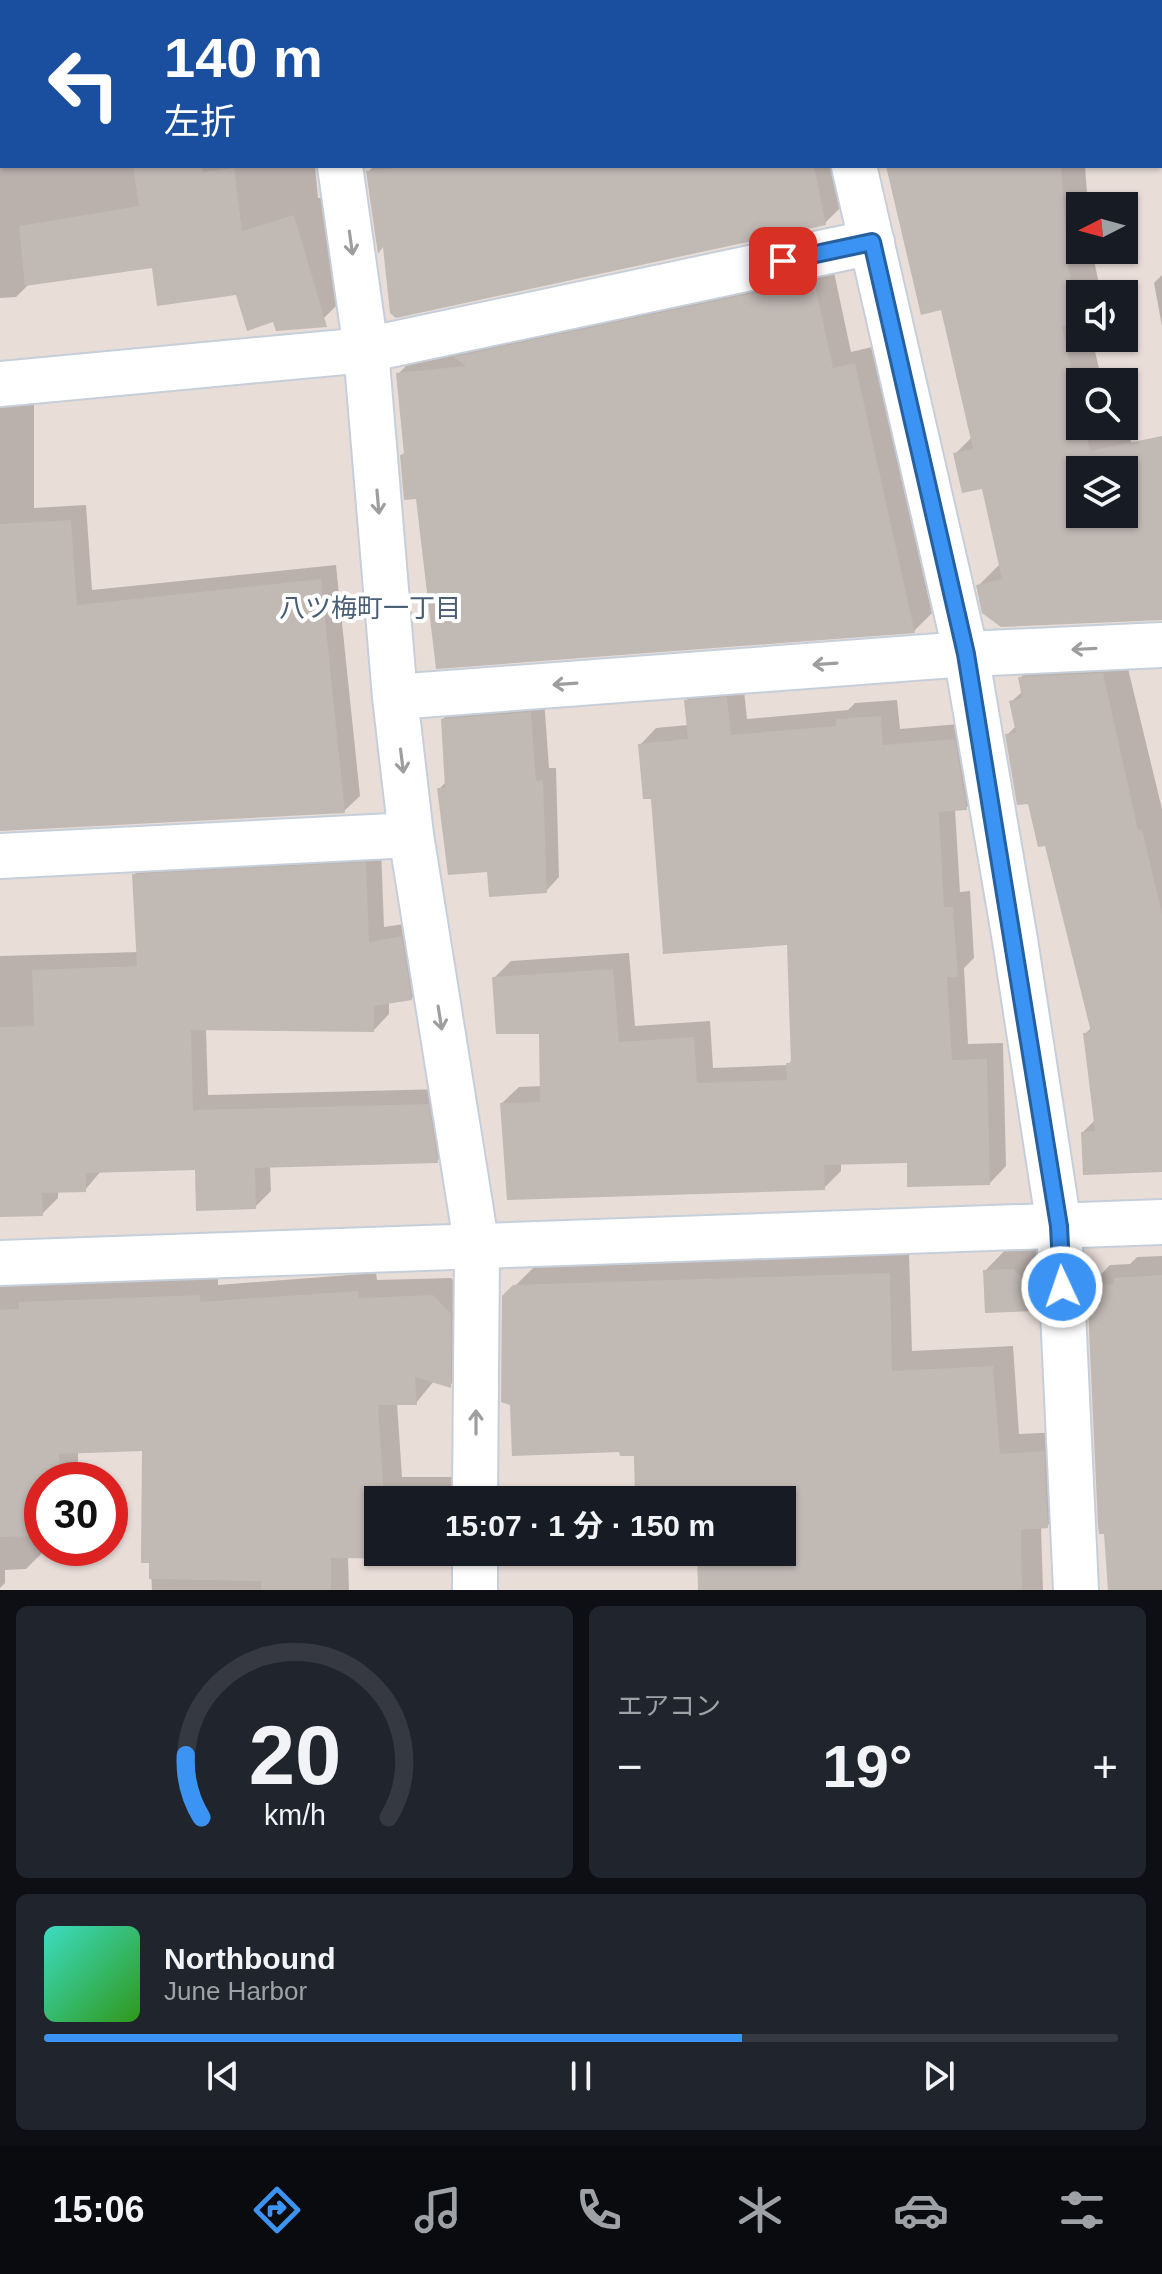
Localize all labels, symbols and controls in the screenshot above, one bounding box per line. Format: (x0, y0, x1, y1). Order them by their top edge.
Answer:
text: 140 m (164, 26, 323, 89)
icon: left (32, 32, 136, 136)
text: 左折 (164, 101, 236, 142)
north arrow (1066, 192, 1138, 264)
map controls (1066, 192, 1138, 528)
pin (749, 227, 817, 295)
one-way arrow (344, 230, 359, 255)
icon: arrive (761, 239, 805, 283)
button: sound (1066, 280, 1138, 352)
button: search (1066, 368, 1138, 440)
button: layers (1066, 456, 1138, 528)
one-way arrow (371, 488, 386, 515)
district label: 八ツ梅町一丁目 (279, 593, 461, 623)
one-way arrow (1071, 641, 1098, 656)
one-way arrow (812, 657, 839, 672)
one-way arrow (552, 677, 579, 692)
one-way arrow (395, 748, 410, 773)
one-way arrow (434, 1005, 449, 1030)
position arrow (1020, 1245, 1104, 1329)
one-way arrow (468, 1409, 484, 1436)
speed limit sign: 30 (24, 1462, 128, 1566)
text: 15:07 · 1 分 · 150 m (445, 1509, 715, 1542)
text: エアコン (617, 1691, 721, 1721)
text: 20 (248, 1709, 341, 1802)
text: 19° (822, 1733, 913, 1800)
text: − (617, 1742, 643, 1791)
text: + (1092, 1742, 1118, 1791)
text: km/h (264, 1799, 325, 1831)
text: Northbound (164, 1942, 336, 1975)
text: June Harbor (164, 1976, 307, 2006)
icon: previous (201, 2054, 245, 2098)
icon: pause (559, 2054, 603, 2098)
icon: next (917, 2054, 961, 2098)
icon: directions (249, 2182, 305, 2238)
icon: music (410, 2182, 466, 2238)
icon: phone (571, 2182, 627, 2238)
icon: climate (732, 2182, 788, 2238)
icon: car (893, 2182, 949, 2238)
icon: filters (1054, 2182, 1110, 2238)
text: 15:06 (52, 2189, 145, 2230)

